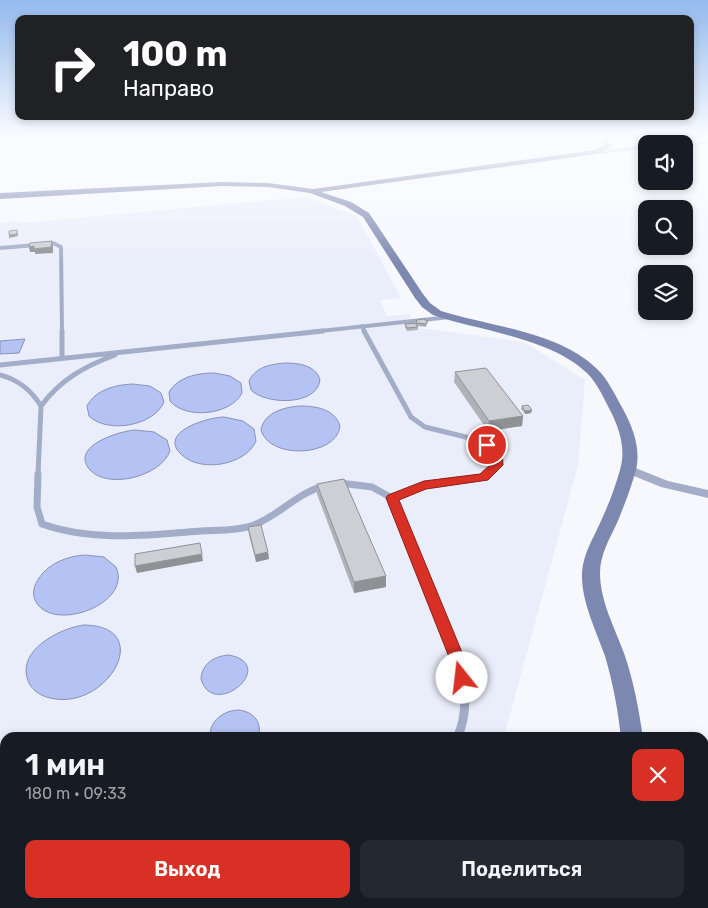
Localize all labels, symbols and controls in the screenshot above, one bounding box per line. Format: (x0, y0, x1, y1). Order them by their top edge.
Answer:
text: 100 m (123, 33, 228, 75)
icon: right (40, 35, 105, 100)
text: Направо (123, 75, 214, 102)
map controls (638, 135, 693, 320)
button: sound (638, 135, 693, 190)
button: search (638, 200, 693, 255)
button: layers (638, 265, 693, 320)
pin (466, 424, 508, 466)
icon: arrive (473, 431, 501, 459)
position arrow (435, 651, 487, 703)
text: 1 мин (25, 747, 105, 783)
button: close (632, 749, 684, 801)
text: 180 m · 09:33 (25, 784, 126, 803)
button: Выход (25, 840, 350, 898)
button: Поделиться (360, 840, 684, 898)

